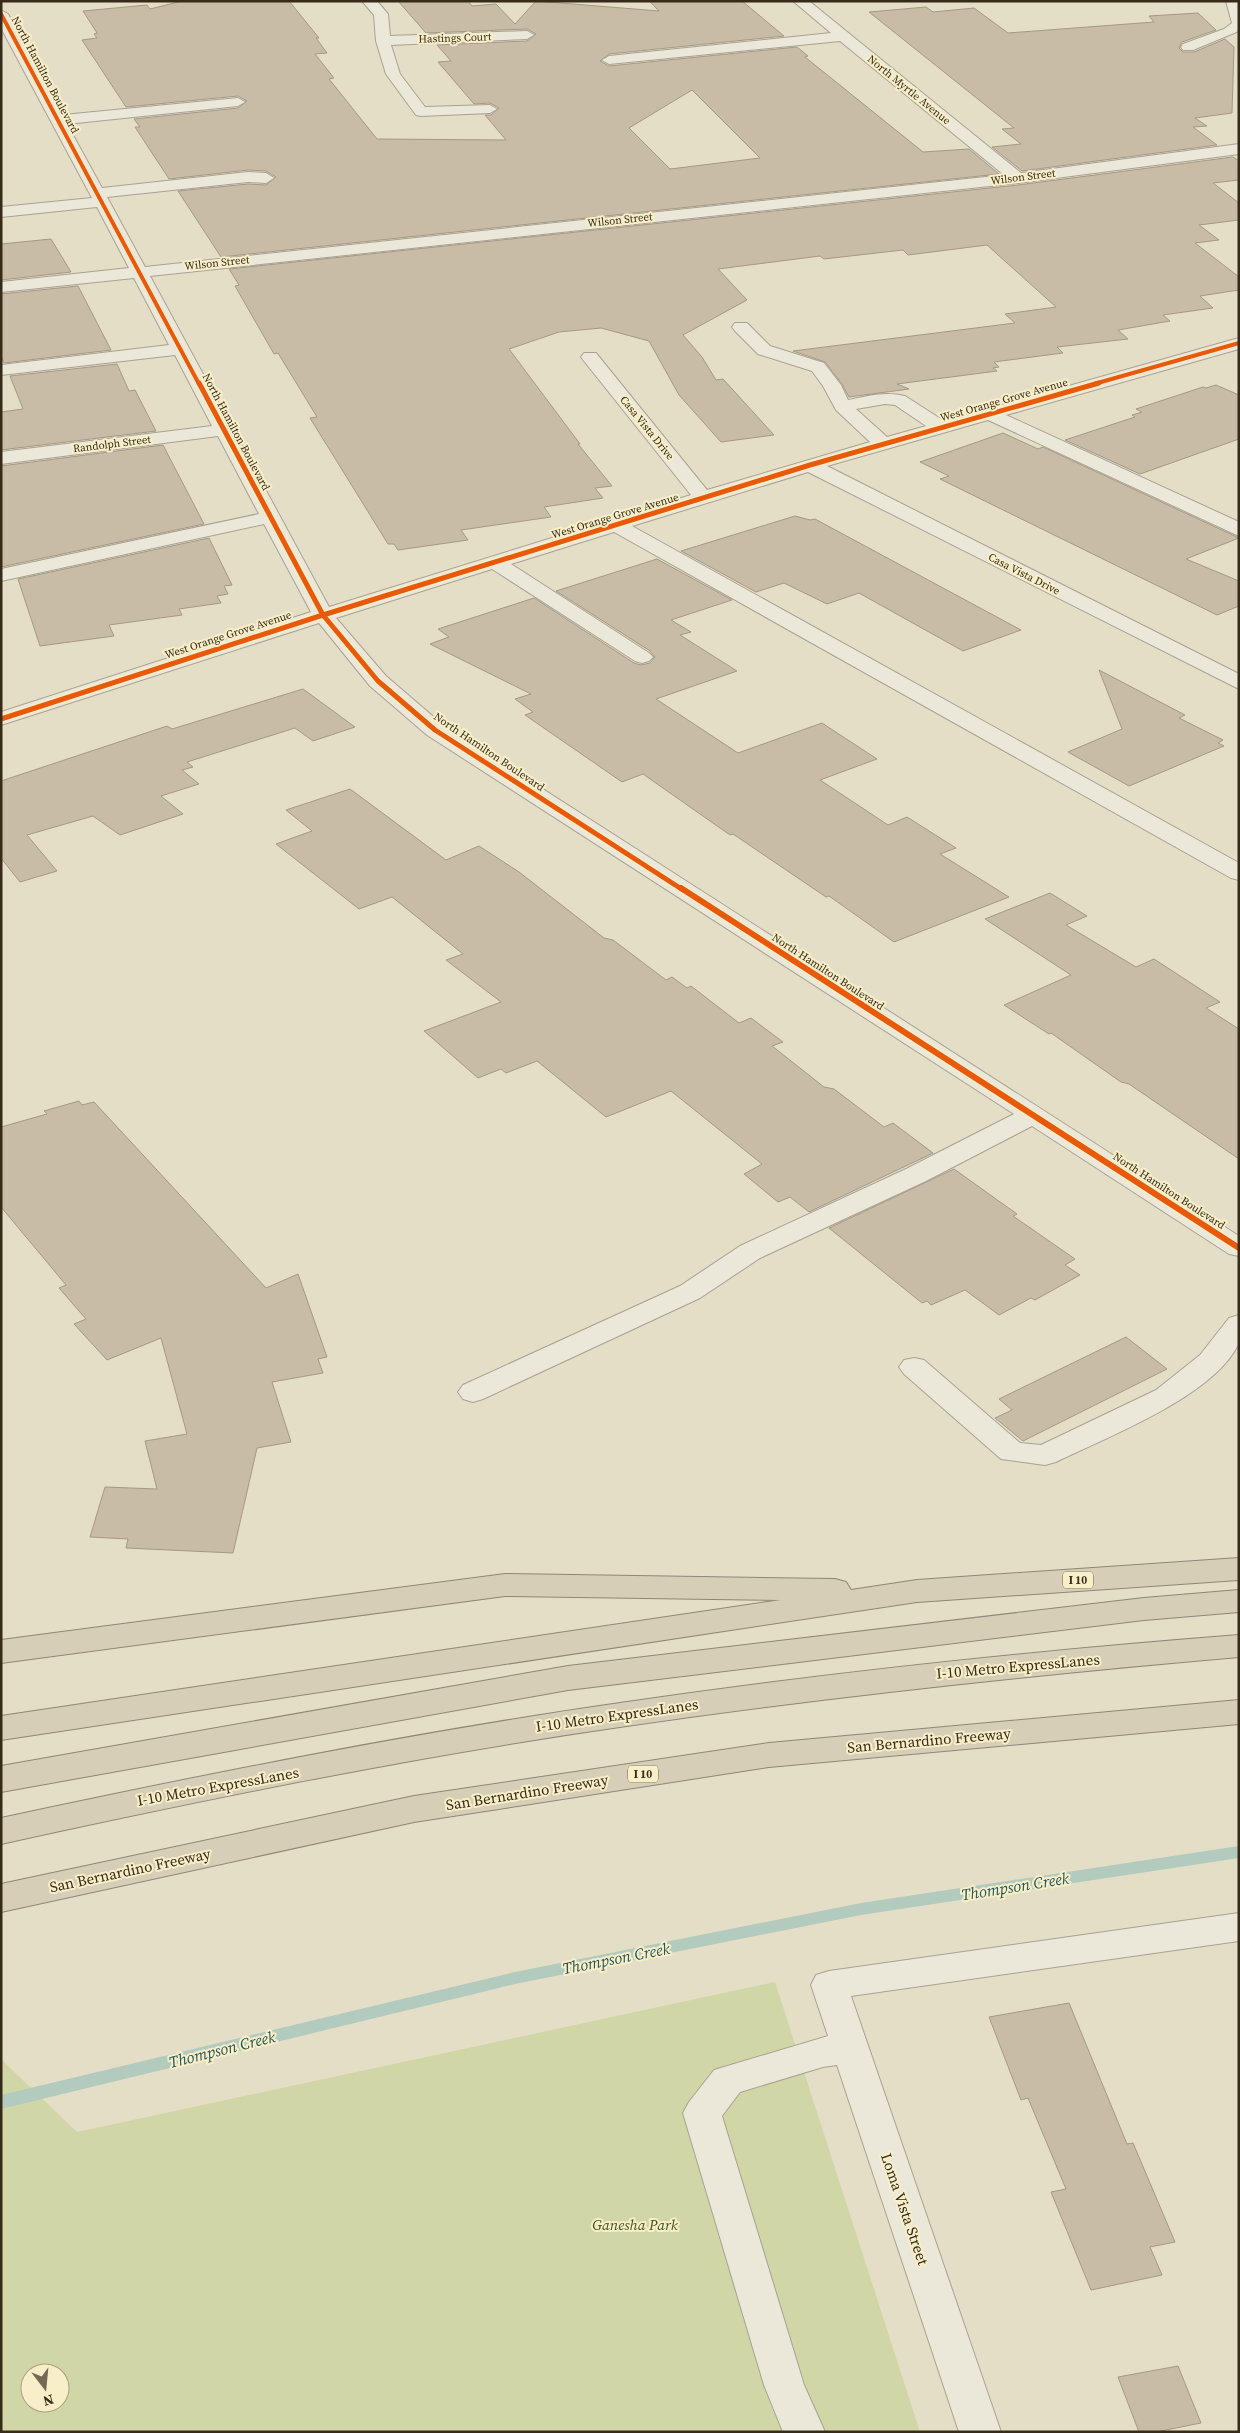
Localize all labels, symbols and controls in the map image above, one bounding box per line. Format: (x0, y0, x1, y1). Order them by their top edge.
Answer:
street label: North Hamilton Boulevard (8, 14, 83, 137)
street label: Hastings Court (418, 29, 492, 47)
street label: North Myrtle Avenue (864, 52, 954, 128)
street label: Wilson Street (990, 166, 1057, 188)
street label: Wilson Street (587, 209, 654, 231)
street label: Wilson Street (184, 252, 251, 274)
street label: North Hamilton Boulevard (199, 371, 274, 494)
street label: West Orange Grove Avenue (938, 374, 1070, 425)
street label: Casa Vista Drive (616, 393, 678, 464)
street label: Randolph Street (72, 432, 152, 456)
street label: West Orange Grove Avenue (550, 489, 681, 543)
street label: Casa Vista Drive (986, 549, 1063, 599)
street label: West Orange Grove Avenue (163, 607, 294, 663)
street label: North Hamilton Boulevard (431, 709, 548, 795)
street label: North Hamilton Boulevard (769, 930, 888, 1014)
street label: North Hamilton Boulevard (1110, 1149, 1229, 1233)
road number: I 10 (1063, 1572, 1093, 1588)
street label: I-10 Metro ExpressLanes (935, 1648, 1101, 1684)
street label: I-10 Metro ExpressLanes (534, 1693, 700, 1737)
street label: San Bernardino Freeway (846, 1722, 1012, 1758)
street label: I-10 Metro ExpressLanes (135, 1761, 301, 1811)
road number: I 10 (628, 1766, 658, 1782)
street label: San Bernardino Freeway (444, 1769, 610, 1815)
street label: San Bernardino Freeway (48, 1843, 213, 1897)
water label: Thompson Creek (959, 1867, 1071, 1905)
water label: Thompson Creek (560, 1937, 672, 1979)
water label: Thompson Creek (166, 2025, 278, 2073)
street label: Loma Vista Street (876, 2150, 934, 2268)
park label: Ganesha Park (592, 2214, 679, 2235)
north arrow (20, 2363, 70, 2413)
text: N (41, 2389, 56, 2412)

